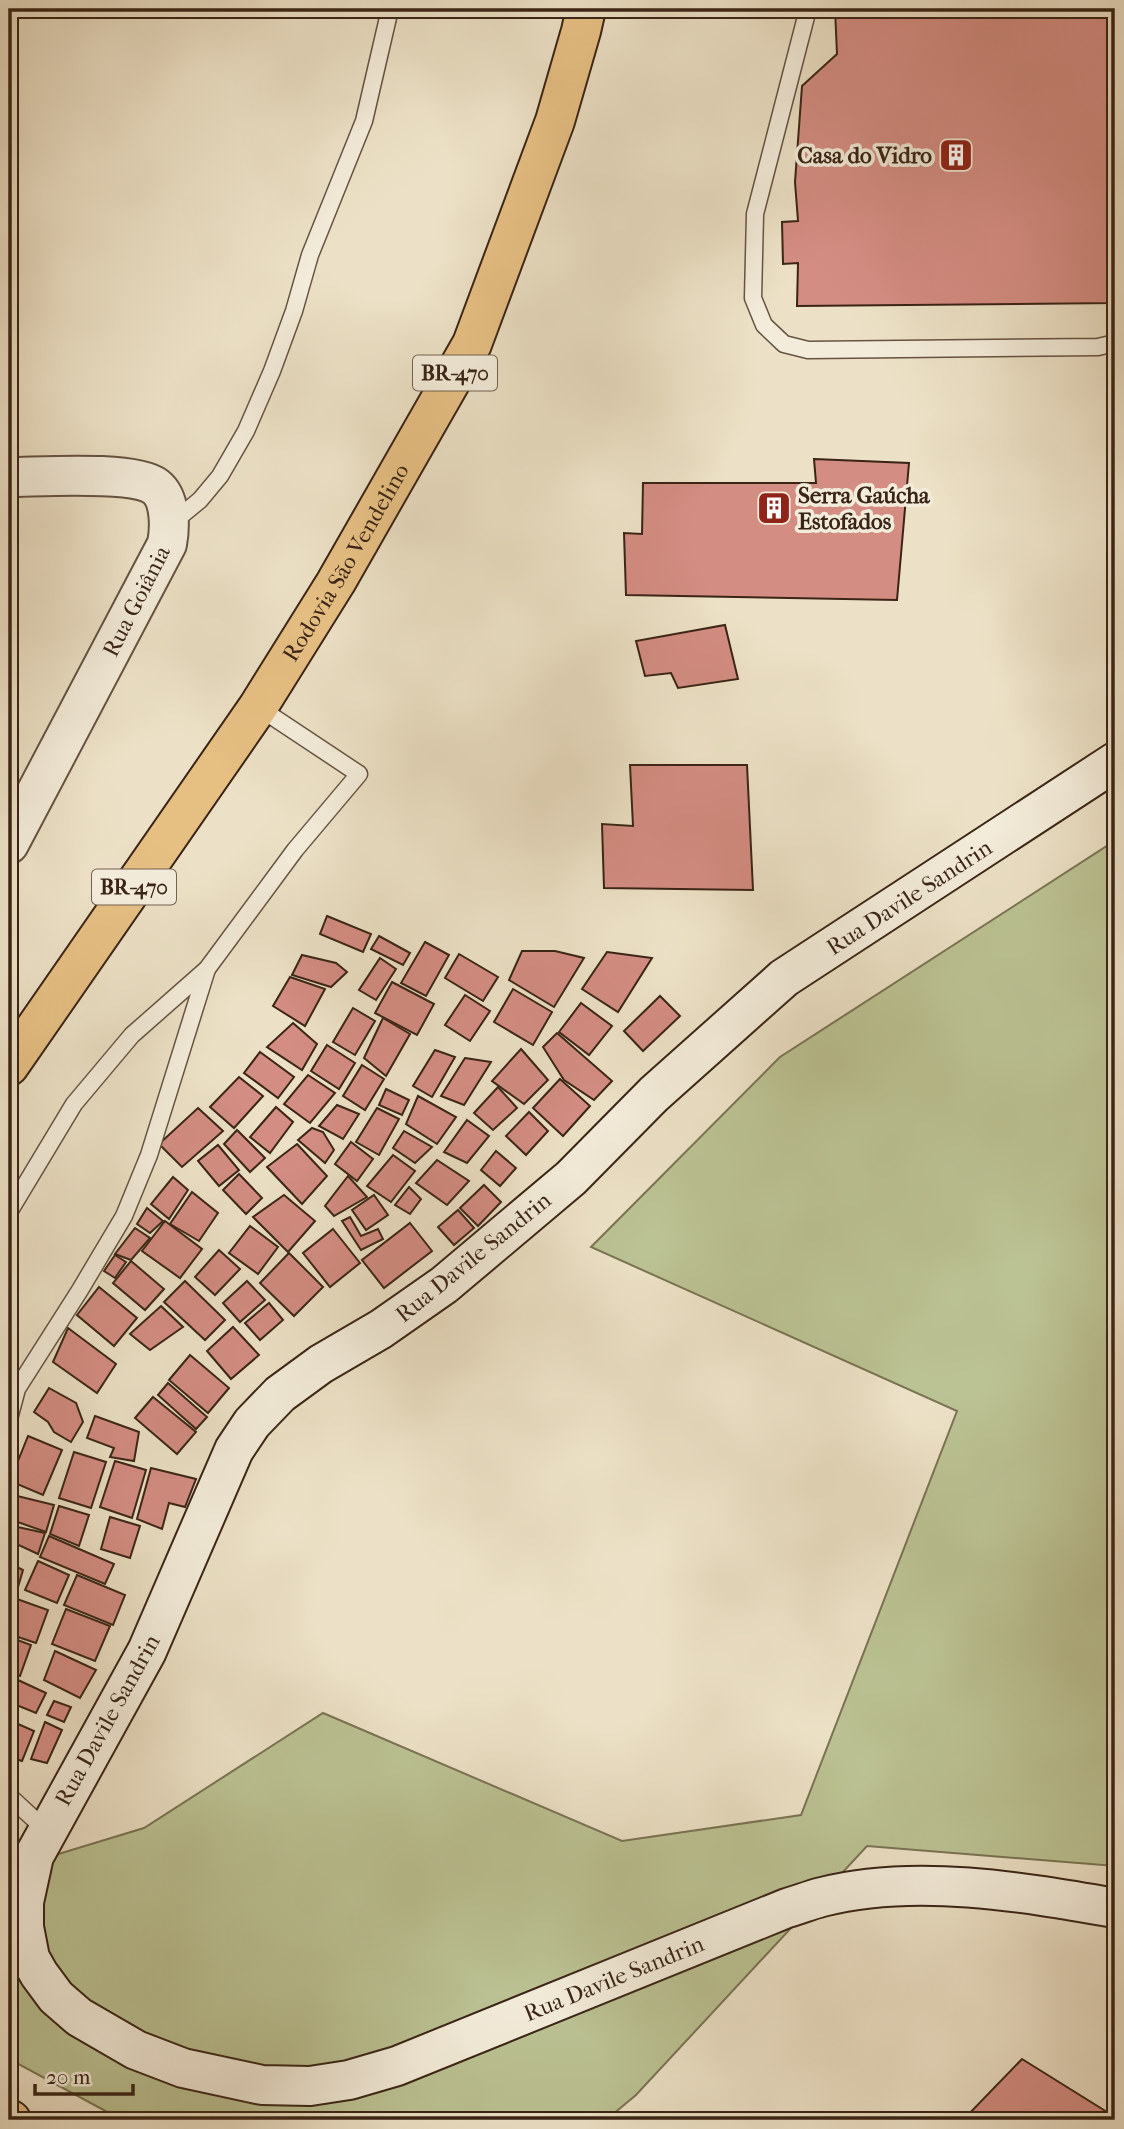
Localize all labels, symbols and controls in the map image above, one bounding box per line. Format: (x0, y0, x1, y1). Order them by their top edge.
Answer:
building icon: Casa do Vidro (937, 136, 975, 174)
place label: Casa do Vidro (797, 142, 932, 169)
road number: BR-470 (413, 356, 497, 390)
street label: Rodovia São Vendelino (277, 459, 415, 666)
place label: Serra Gaúcha Estofados (798, 482, 931, 535)
building icon: Serra Gaúcha Estofados (755, 489, 793, 527)
street label: Rua Goiânia (97, 541, 176, 661)
street label: Rua Davile Sandrin (822, 834, 998, 961)
road number: BR-470 (92, 870, 176, 904)
street label: Rua Davile Sandrin (390, 1186, 557, 1328)
street label: Rua Davile Sandrin (49, 1629, 166, 1811)
street label: Rua Davile Sandrin (520, 1930, 708, 2027)
scale bar (35, 2052, 133, 2096)
text: 20 m (46, 2065, 91, 2089)

